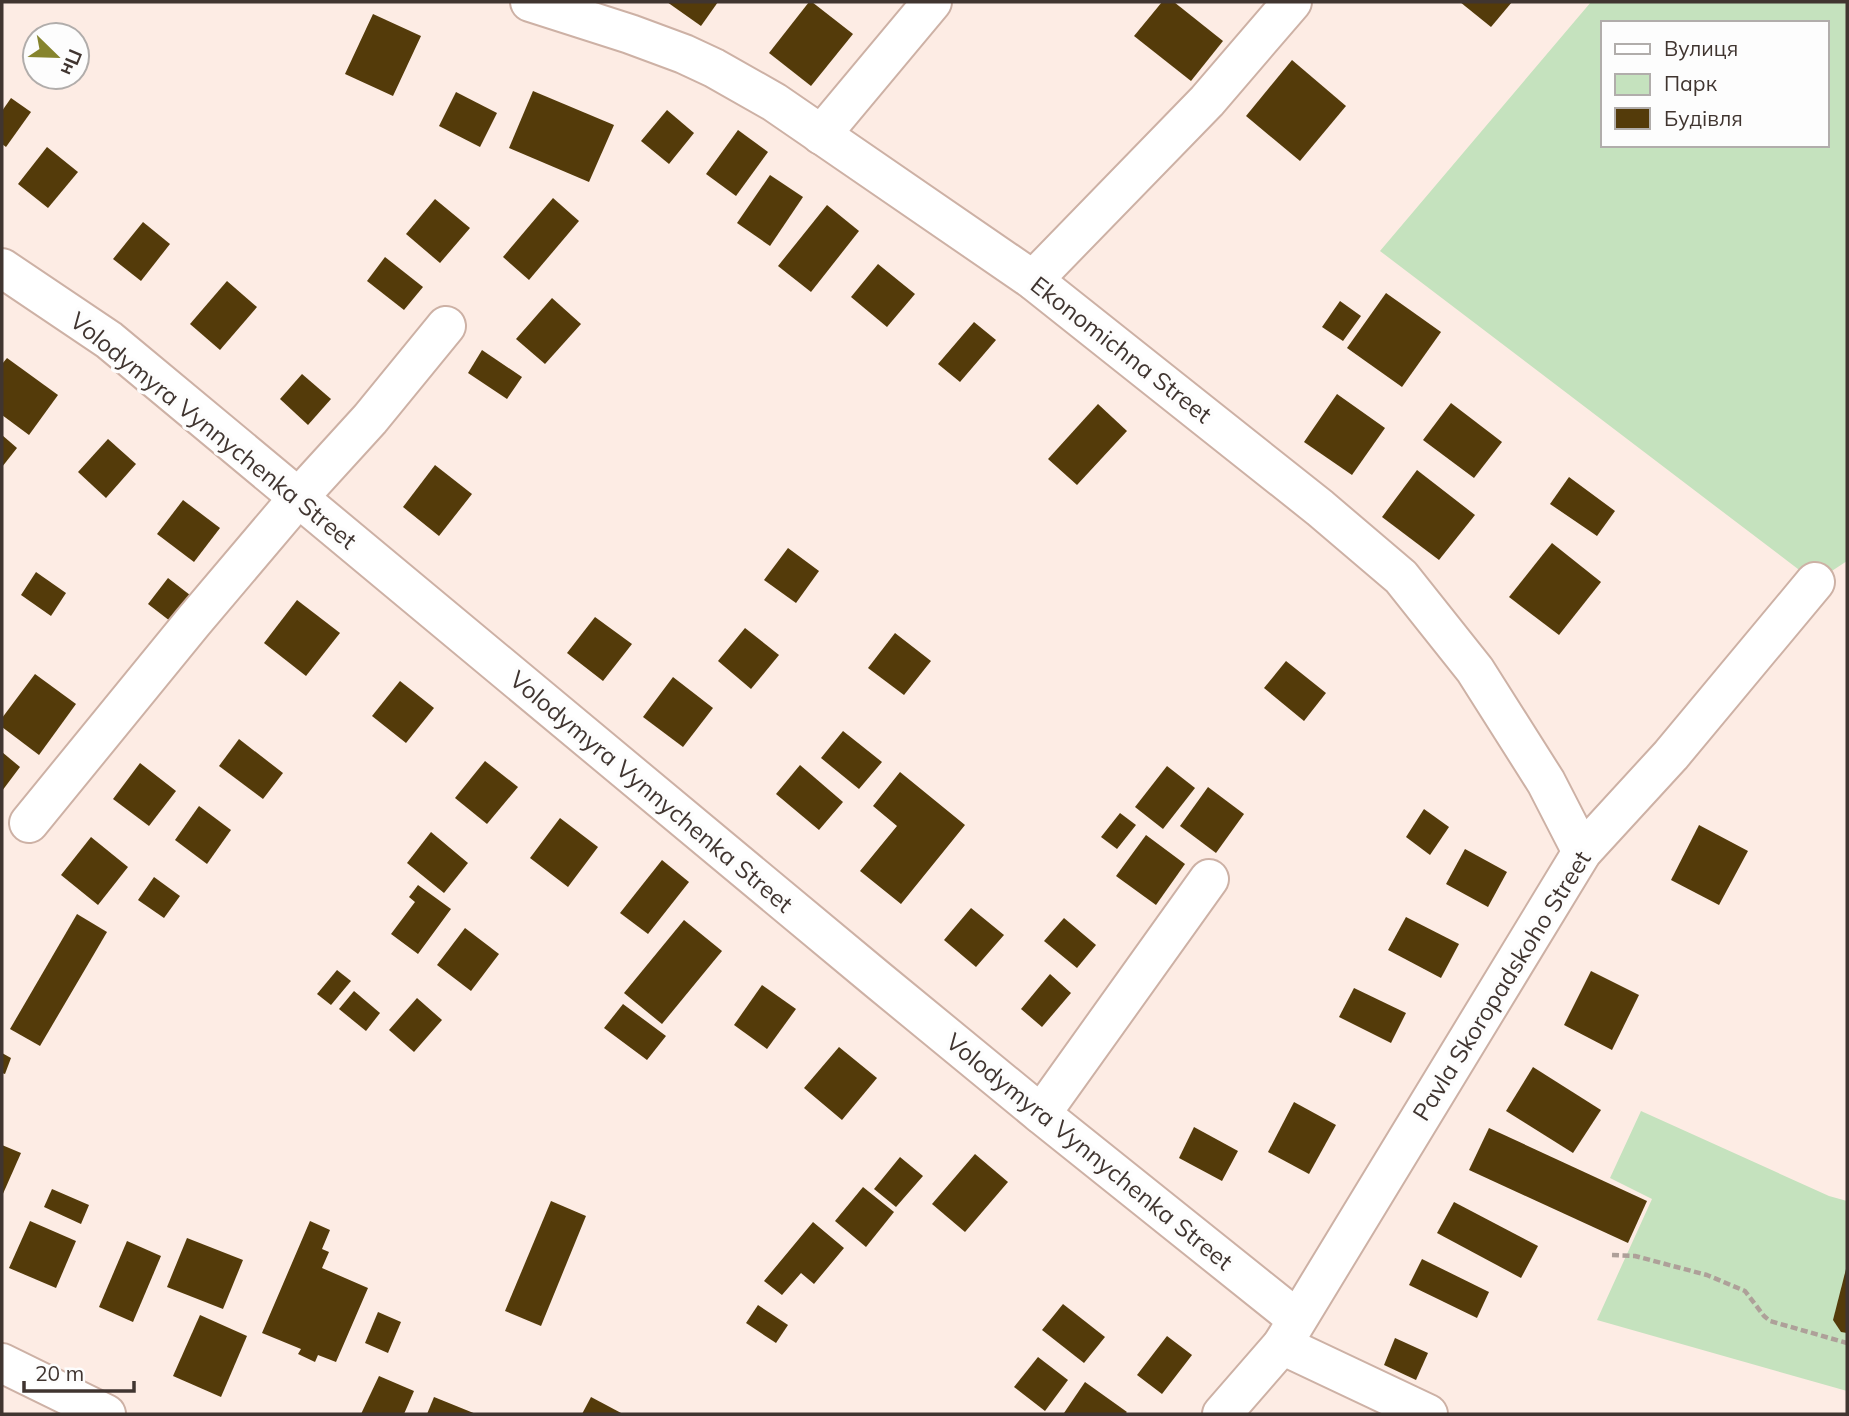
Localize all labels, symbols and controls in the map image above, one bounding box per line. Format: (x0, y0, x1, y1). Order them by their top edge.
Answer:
north arrow (21, 21, 91, 91)
legend (1601, 21, 1828, 147)
text: Вулиця (1664, 35, 1738, 61)
text: Пн (55, 46, 88, 79)
text: Парк (1664, 70, 1718, 96)
text: Будівля (1664, 105, 1743, 131)
street label: Ekonomichna Street (1025, 269, 1218, 429)
street label: Volodymyra Vynnychenka Street (64, 305, 363, 555)
street label: Volodymyra Vynnychenka Street (504, 664, 799, 919)
street label: Pavla Skoropadskoho Street (1406, 845, 1597, 1126)
street label: Volodymyra Vynnychenka Street (940, 1026, 1239, 1276)
scale bar (24, 1350, 135, 1394)
text: 20 m (35, 1360, 84, 1386)

